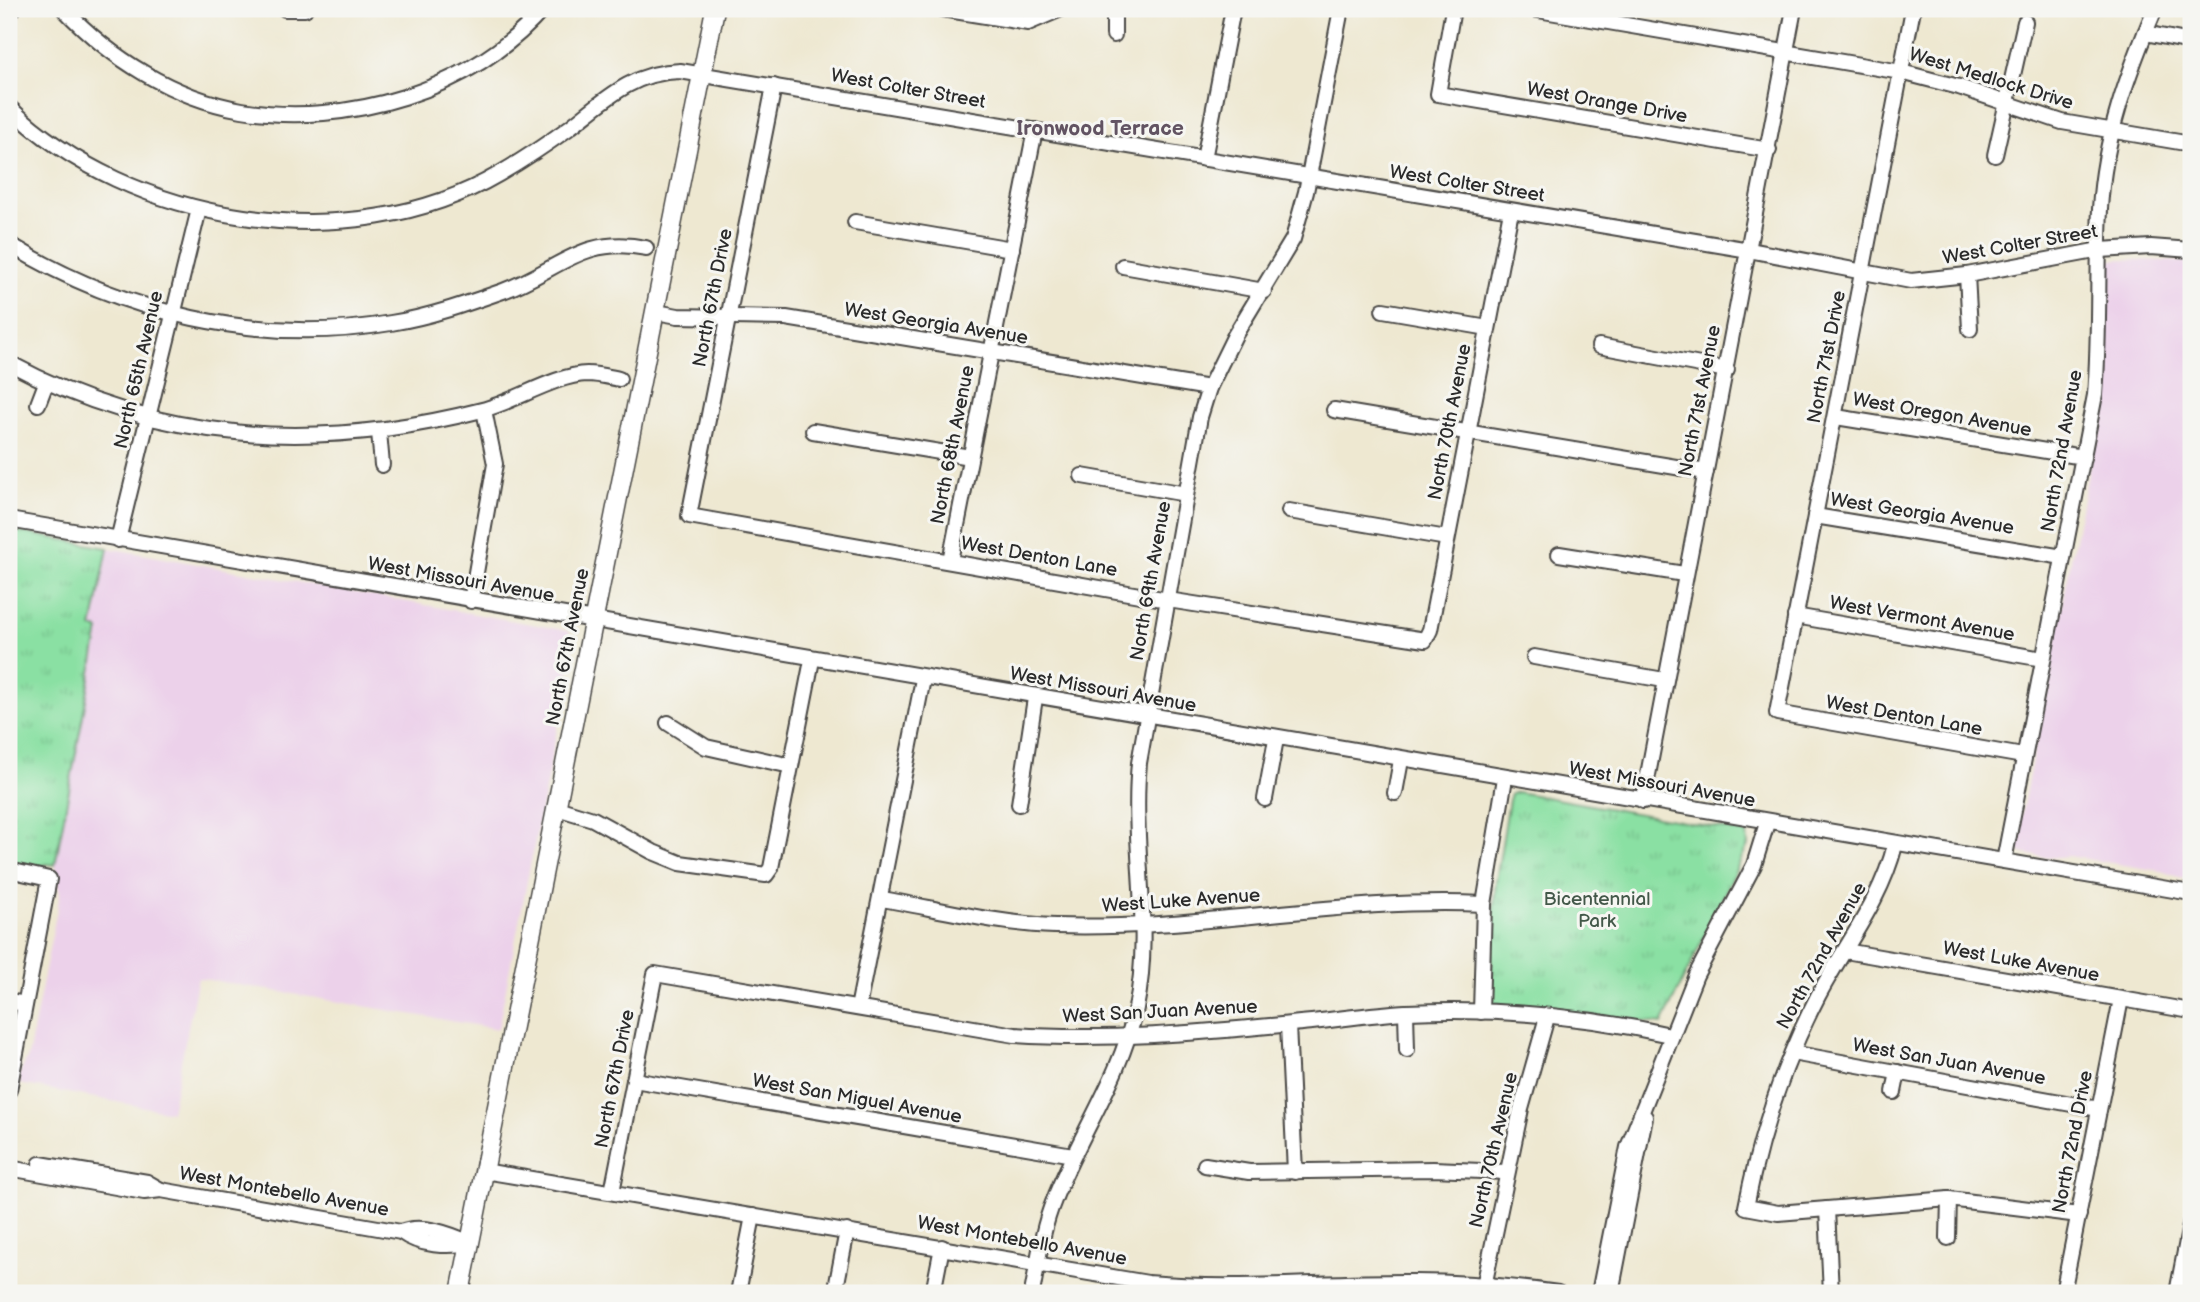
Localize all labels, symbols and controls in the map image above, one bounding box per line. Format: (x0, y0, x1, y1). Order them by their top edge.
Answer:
street label: West Medlock Drive (1906, 43, 2076, 115)
street label: West Colter Street (829, 64, 987, 114)
street label: West Orange Drive (1525, 78, 1689, 128)
district label: Ironwood Terrace (1016, 116, 1184, 141)
street label: West Colter Street (1388, 160, 1546, 208)
street label: West Colter Street (1941, 220, 2099, 270)
street label: North 67th Drive (688, 227, 738, 369)
street label: North 65th Avenue (110, 289, 168, 451)
street label: North 71st Drive (1803, 289, 1851, 425)
street label: West Georgia Avenue (842, 298, 1030, 350)
street label: North 71st Avenue (1674, 323, 1726, 479)
street label: North 70th Avenue (1424, 342, 1476, 502)
street label: North 68th Avenue (926, 364, 980, 526)
street label: North 72nd Avenue (2036, 368, 2088, 534)
street label: West Oregon Avenue (1851, 388, 2033, 442)
street label: West Georgia Avenue (1828, 488, 2016, 540)
street label: North 69th Avenue (1126, 500, 1176, 662)
street label: West Denton Lane (959, 532, 1119, 582)
street label: West Missouri Avenue (366, 552, 556, 608)
street label: North 67th Avenue (541, 566, 595, 728)
street label: West Vermont Avenue (1828, 591, 2016, 647)
street label: West Missouri Avenue (1008, 662, 1198, 718)
street label: West Denton Lane (1824, 691, 1984, 741)
street label: West Missouri Avenue (1567, 757, 1757, 813)
street label: North 72nd Avenue (1772, 879, 1872, 1033)
street label: West Luke Avenue (1101, 884, 1261, 918)
park label: Bicentennial Park (1544, 888, 1650, 933)
street label: West Luke Avenue (1941, 937, 2101, 987)
street label: West San Juan Avenue (1062, 995, 1258, 1029)
street label: North 67th Drive (590, 1008, 640, 1150)
street label: West San Juan Avenue (1851, 1034, 2047, 1090)
street label: West San Miguel Avenue (750, 1069, 964, 1129)
street label: North 72nd Drive (2048, 1069, 2098, 1215)
street label: North 70th Avenue (1465, 1070, 1523, 1230)
street label: West Montebello Avenue (177, 1162, 391, 1222)
street label: West Montebello Avenue (915, 1211, 1129, 1271)

